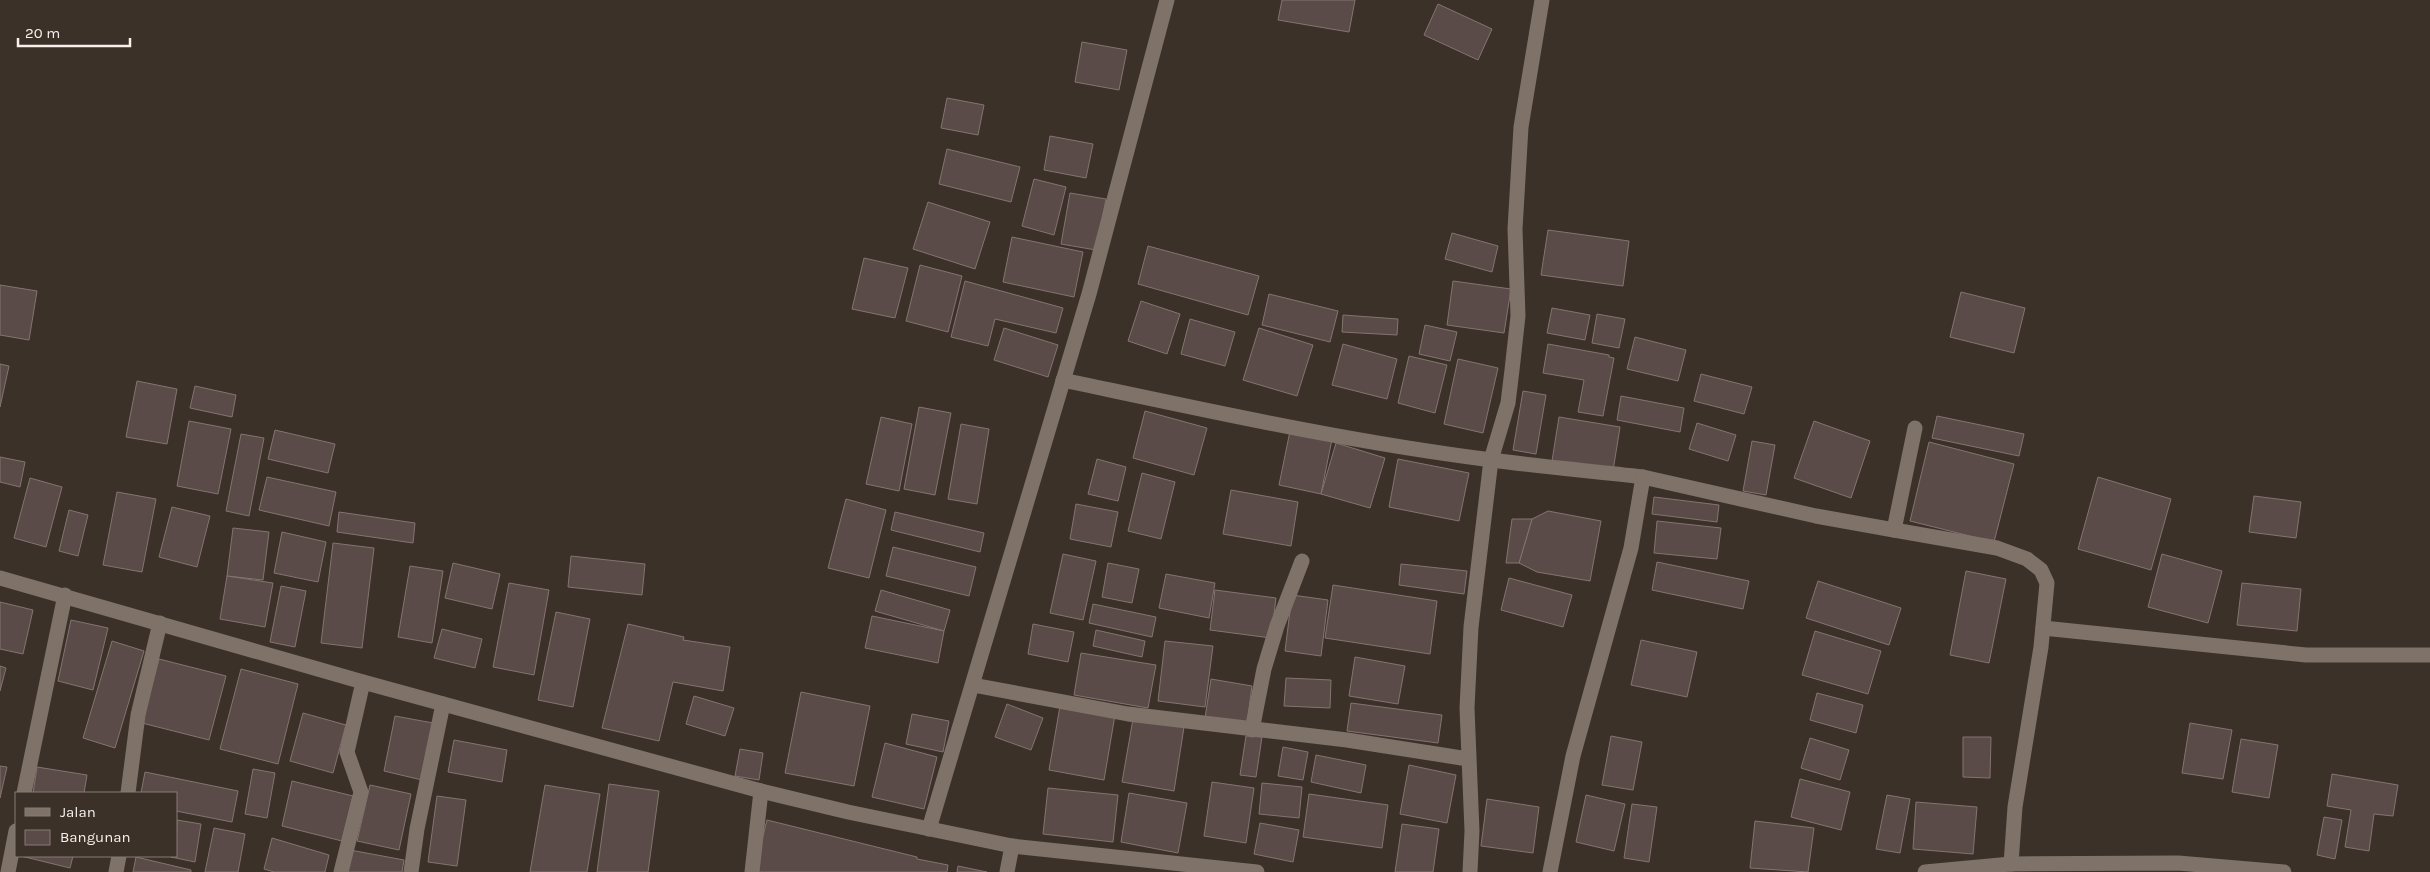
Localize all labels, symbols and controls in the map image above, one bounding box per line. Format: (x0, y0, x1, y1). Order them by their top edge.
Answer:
scale bar (18, 15, 130, 47)
text: 20 m (25, 24, 60, 42)
legend (15, 792, 178, 857)
text: Jalan (60, 803, 96, 821)
text: Bangunan (60, 828, 131, 846)

